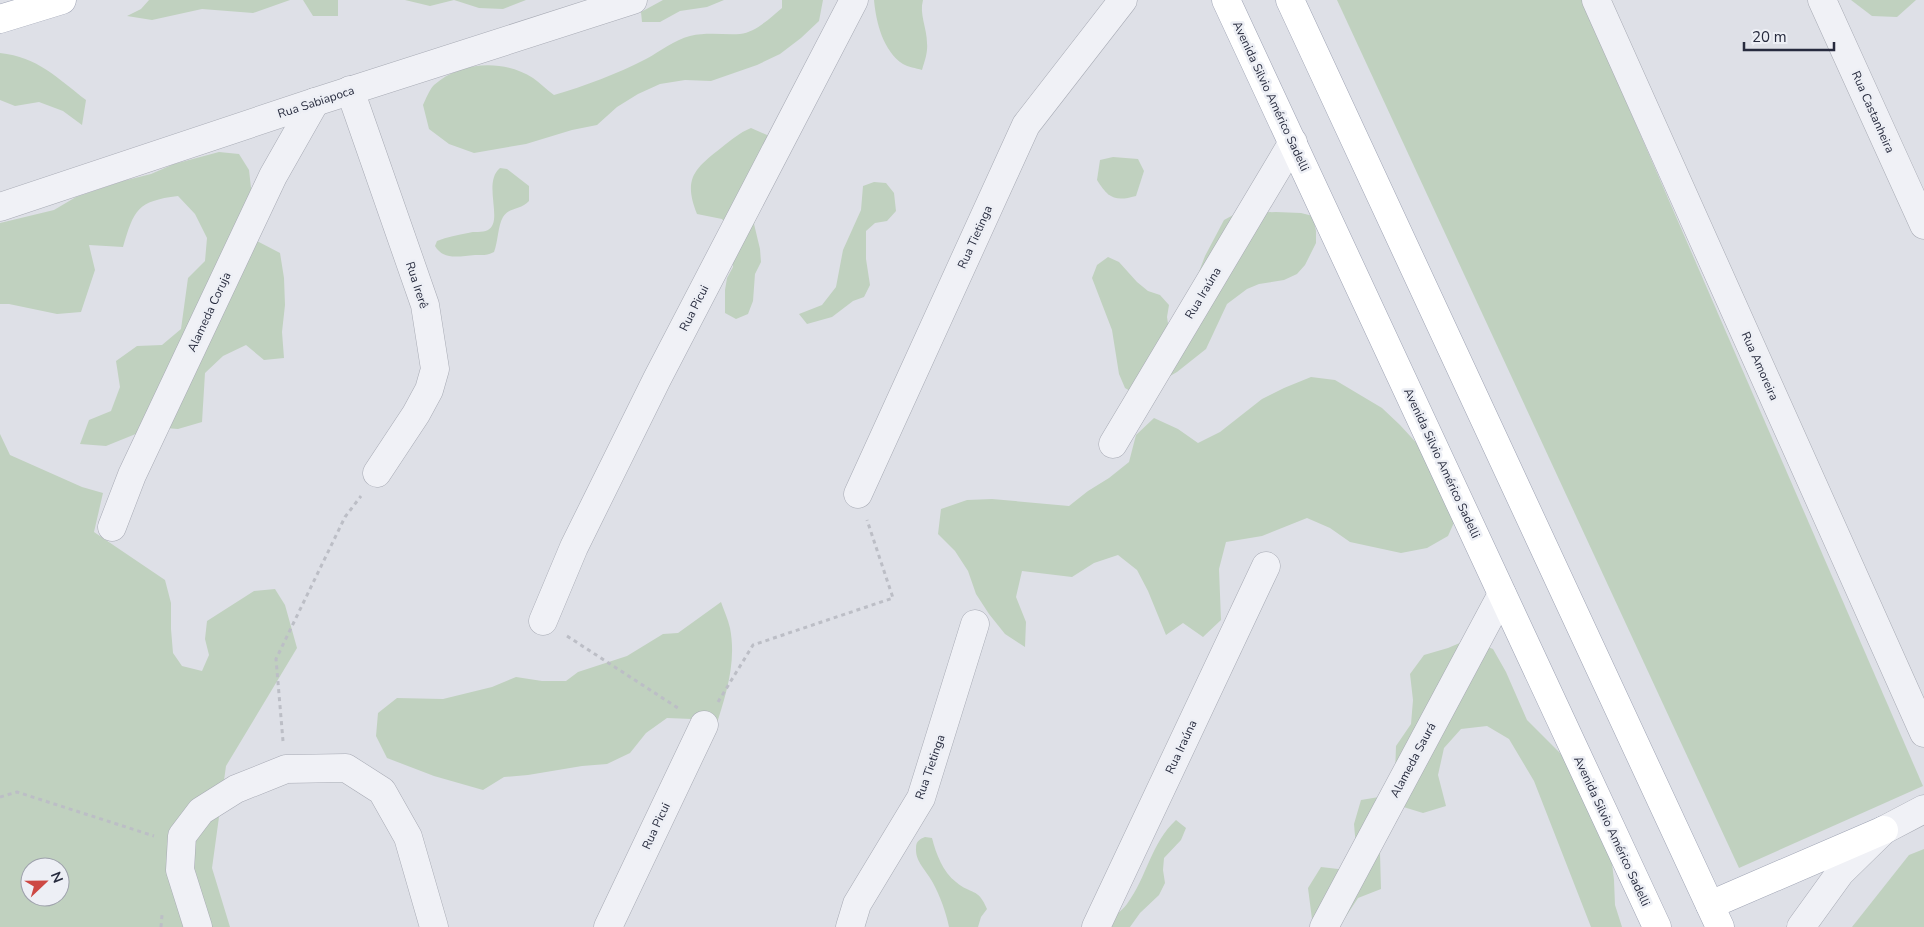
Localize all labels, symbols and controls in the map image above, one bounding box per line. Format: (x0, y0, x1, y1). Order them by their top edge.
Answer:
street label: Avenida Silvio Américo Sadelli (1229, 18, 1313, 174)
scale bar (1744, 20, 1834, 52)
text: 20 m (1752, 27, 1787, 47)
street label: Rua Castanheira (1848, 68, 1898, 156)
street label: Rua Sabiapoca (276, 82, 356, 122)
street label: Rua Tietinga (954, 203, 996, 271)
street label: Rua Irerê (402, 259, 432, 311)
street label: Rua Iraúna (1181, 264, 1225, 322)
street label: Alameda Coruja (184, 270, 234, 354)
street label: Rua Picui (676, 282, 712, 334)
street label: Rua Amoreira (1738, 329, 1782, 403)
street label: Avenida Silvio Américo Sadelli (1400, 385, 1484, 541)
street label: Rua Iraúna (1162, 717, 1200, 777)
street label: Alameda Saurá (1386, 720, 1440, 800)
street label: Rua Tietinga (911, 732, 949, 802)
street label: Avenida Silvio Américo Sadelli (1570, 753, 1654, 909)
street label: Rua Picui (638, 800, 674, 852)
north arrow (20, 857, 70, 907)
text: N (46, 869, 67, 886)

